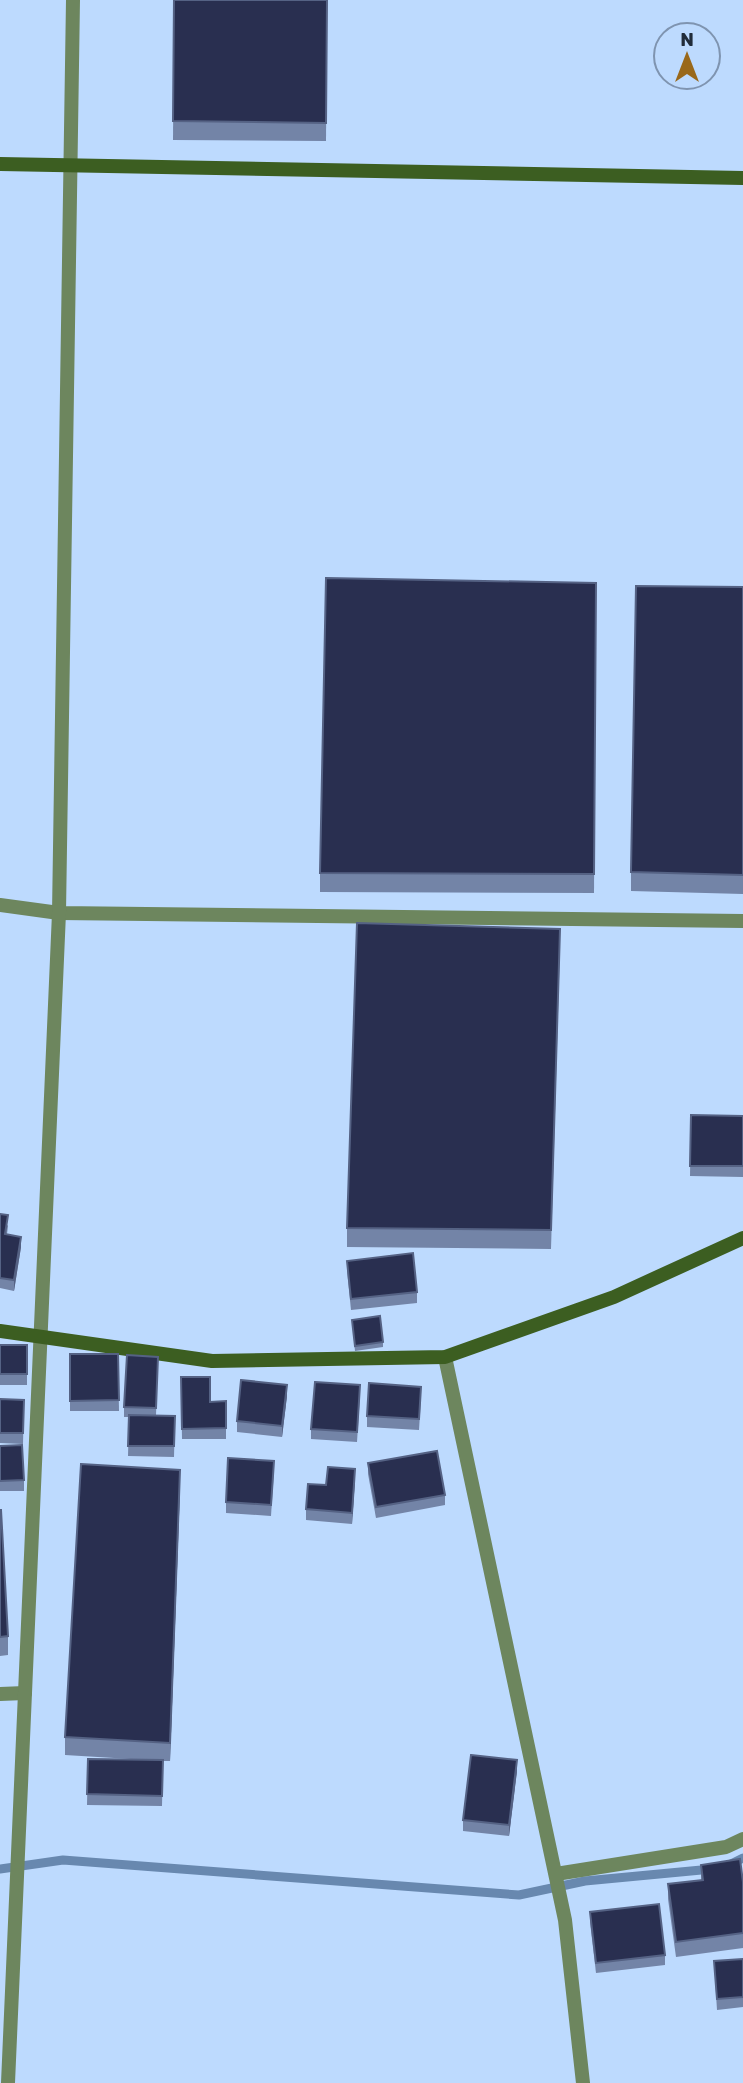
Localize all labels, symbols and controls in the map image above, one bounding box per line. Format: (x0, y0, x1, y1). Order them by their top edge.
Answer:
north arrow (652, 21, 722, 91)
text: N (680, 28, 694, 51)

